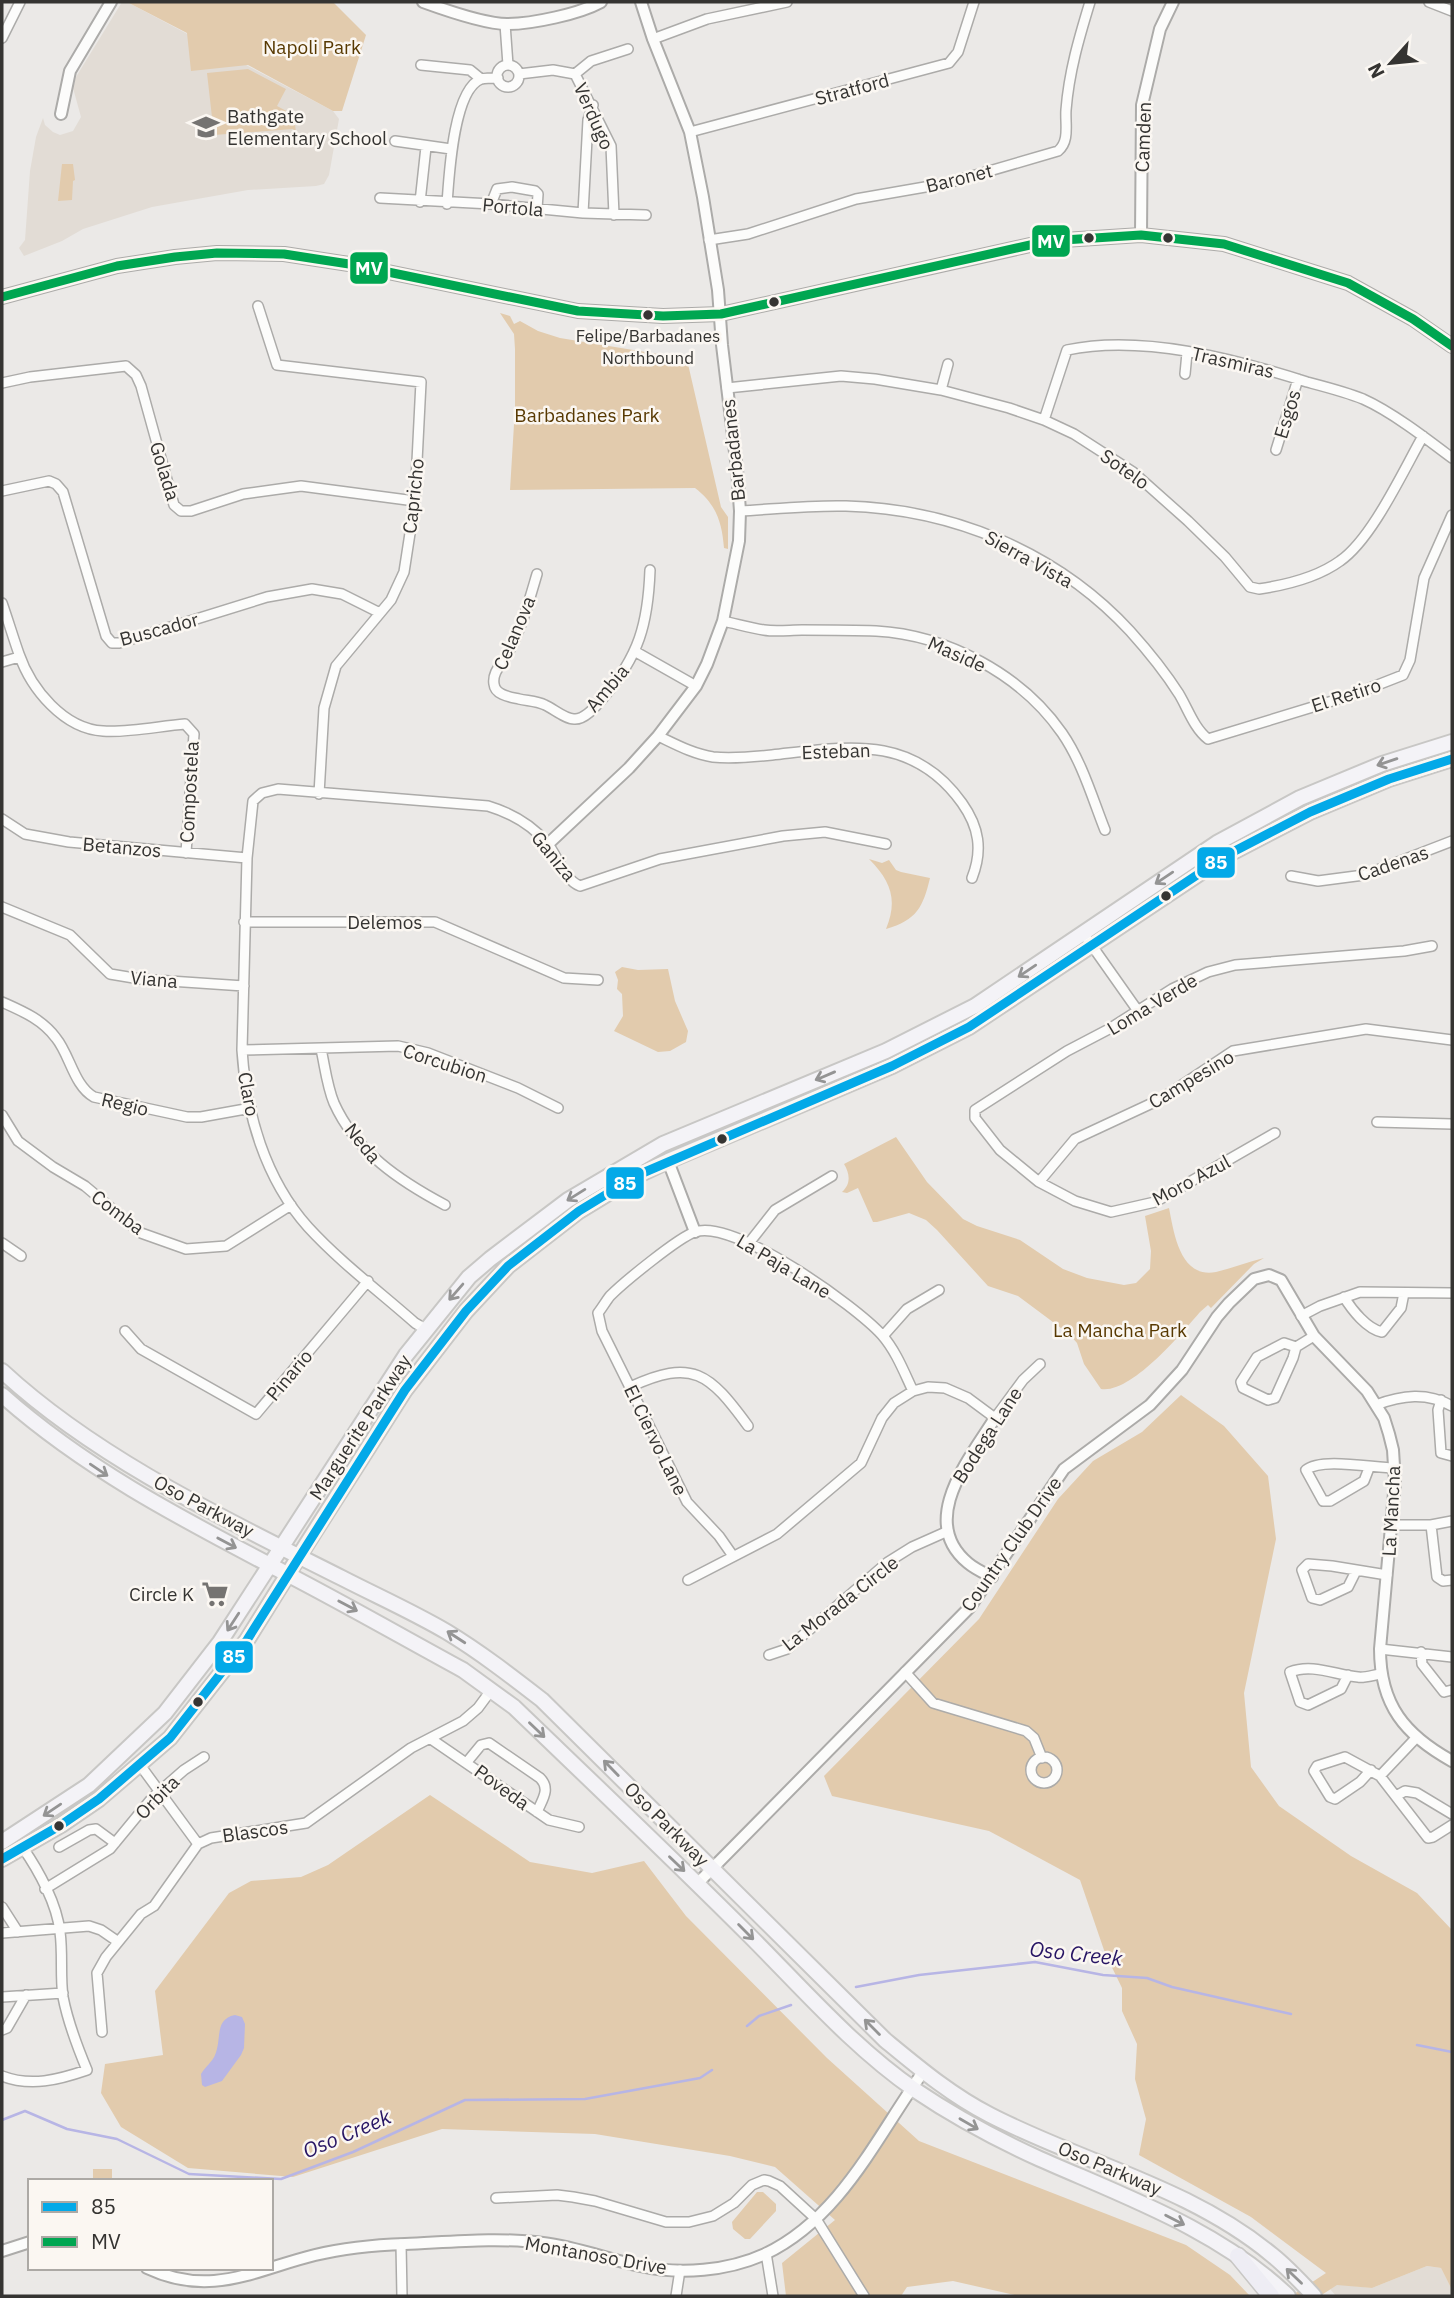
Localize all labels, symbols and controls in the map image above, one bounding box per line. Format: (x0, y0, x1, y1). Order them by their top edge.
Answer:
north arrow (1356, 28, 1426, 98)
park label: Napoli Park (263, 35, 361, 59)
text: N (1362, 59, 1390, 82)
street label: Stratford (812, 68, 892, 110)
street label: Verdugo (569, 79, 619, 153)
street label: Camden (1130, 101, 1156, 173)
place label: Bathgate Elementary School (227, 104, 387, 150)
school or university icon: Bathgate Elementary School (191, 112, 221, 142)
street label: Baronet (923, 158, 995, 198)
street label: Portola (481, 192, 545, 222)
line badge: MV (1031, 224, 1071, 258)
text: MV (1037, 229, 1066, 253)
unlabelled marker (1082, 231, 1096, 245)
unlabelled marker (1161, 231, 1175, 245)
line badge: MV (349, 251, 389, 285)
text: MV (355, 256, 384, 280)
unlabelled marker (767, 295, 781, 309)
marker: Felipe/Barbadanes Northbound (641, 308, 655, 322)
place label: Felipe/Barbadanes Northbound (576, 325, 720, 369)
street label: Trasmiras (1189, 341, 1277, 383)
street label: Esgos (1268, 387, 1306, 441)
street label: Barbadanes (716, 398, 750, 502)
park label: Barbadanes Park (514, 403, 660, 427)
street label: Golada (145, 439, 185, 503)
street label: Sotelo (1096, 444, 1154, 494)
street label: Capricho (397, 457, 429, 535)
street label: Sierra Vista (981, 525, 1077, 593)
street label: Celanova (488, 592, 540, 674)
street label: Buscador (117, 607, 201, 651)
street label: Maside (924, 631, 990, 677)
street label: Ambia (580, 659, 634, 717)
street label: El Retiro (1308, 672, 1384, 718)
street label: Esteban (801, 738, 871, 764)
street label: Compostela (174, 740, 204, 844)
one-way arrow (1377, 757, 1399, 770)
street label: Ganiza (526, 826, 582, 886)
street label: Betanzos (82, 832, 162, 862)
street label: Cadenas (1354, 840, 1432, 886)
line badge: 85 (1196, 846, 1236, 879)
text: 85 (1205, 850, 1227, 874)
one-way arrow (1155, 871, 1174, 885)
unlabelled marker (1159, 889, 1173, 903)
street label: Delemos (347, 910, 423, 934)
one-way arrow (1017, 964, 1037, 978)
street label: Viana (129, 965, 179, 993)
street label: Loma Verde (1103, 968, 1201, 1040)
street label: Corcubion (400, 1038, 490, 1088)
street label: Campesino (1144, 1044, 1238, 1114)
street label: Claro (233, 1070, 265, 1118)
one-way arrow (815, 1070, 837, 1083)
street label: Regio (99, 1087, 151, 1121)
street label: Neda (340, 1118, 386, 1168)
unlabelled marker (715, 1132, 729, 1146)
street label: Moro Azul (1148, 1149, 1234, 1211)
line badge: 85 (605, 1166, 645, 1200)
text: 85 (614, 1171, 636, 1195)
street label: Comba (87, 1184, 149, 1240)
one-way arrow (567, 1188, 587, 1202)
street label: La Paja Lane (732, 1228, 836, 1304)
one-way arrow (448, 1283, 464, 1301)
park label: La Mancha Park (1053, 1318, 1187, 1342)
street label: Pinario (261, 1344, 317, 1406)
street label: Marguerite Parkway (304, 1349, 416, 1504)
street label: El Ciervo Lane (619, 1381, 693, 1499)
street label: Bodega Lane (947, 1382, 1027, 1488)
one-way arrow (89, 1463, 108, 1477)
street label: La Mancha (1377, 1465, 1405, 1557)
street label: Oso Parkway (150, 1470, 259, 1543)
street label: Country Club Drive (956, 1472, 1066, 1616)
one-way arrow (217, 1536, 237, 1550)
street label: La Morada Circle (777, 1550, 903, 1656)
supermarket icon: Circle K (200, 1579, 230, 1609)
place label: Circle K (129, 1582, 194, 1606)
one-way arrow (337, 1600, 357, 1614)
one-way arrow (226, 1612, 240, 1631)
one-way arrow (446, 1630, 466, 1644)
line badge: 85 (214, 1640, 254, 1674)
text: 85 (223, 1644, 245, 1668)
unlabelled marker (191, 1695, 205, 1709)
one-way arrow (529, 1721, 546, 1738)
street label: Poveda (470, 1759, 534, 1815)
one-way arrow (603, 1760, 620, 1777)
street label: Orbita (130, 1770, 184, 1824)
street label: Oso Parkway (620, 1777, 715, 1872)
one-way arrow (43, 1803, 62, 1817)
street label: Blascos (220, 1815, 290, 1847)
unlabelled marker (52, 1819, 66, 1833)
one-way arrow (669, 1855, 686, 1872)
one-way arrow (737, 1923, 754, 1940)
water label: Oso Creek (1028, 1934, 1125, 1972)
one-way arrow (863, 2019, 880, 2036)
water label: Oso Creek (298, 2102, 396, 2164)
one-way arrow (959, 2117, 979, 2131)
street label: Oso Parkway (1055, 2135, 1166, 2201)
legend (28, 2179, 273, 2270)
text: 85 (91, 2192, 116, 2220)
one-way arrow (1165, 2213, 1185, 2227)
text: MV (91, 2227, 121, 2255)
street label: Montanoso Drive (523, 2231, 669, 2279)
one-way arrow (1286, 2267, 1303, 2284)

